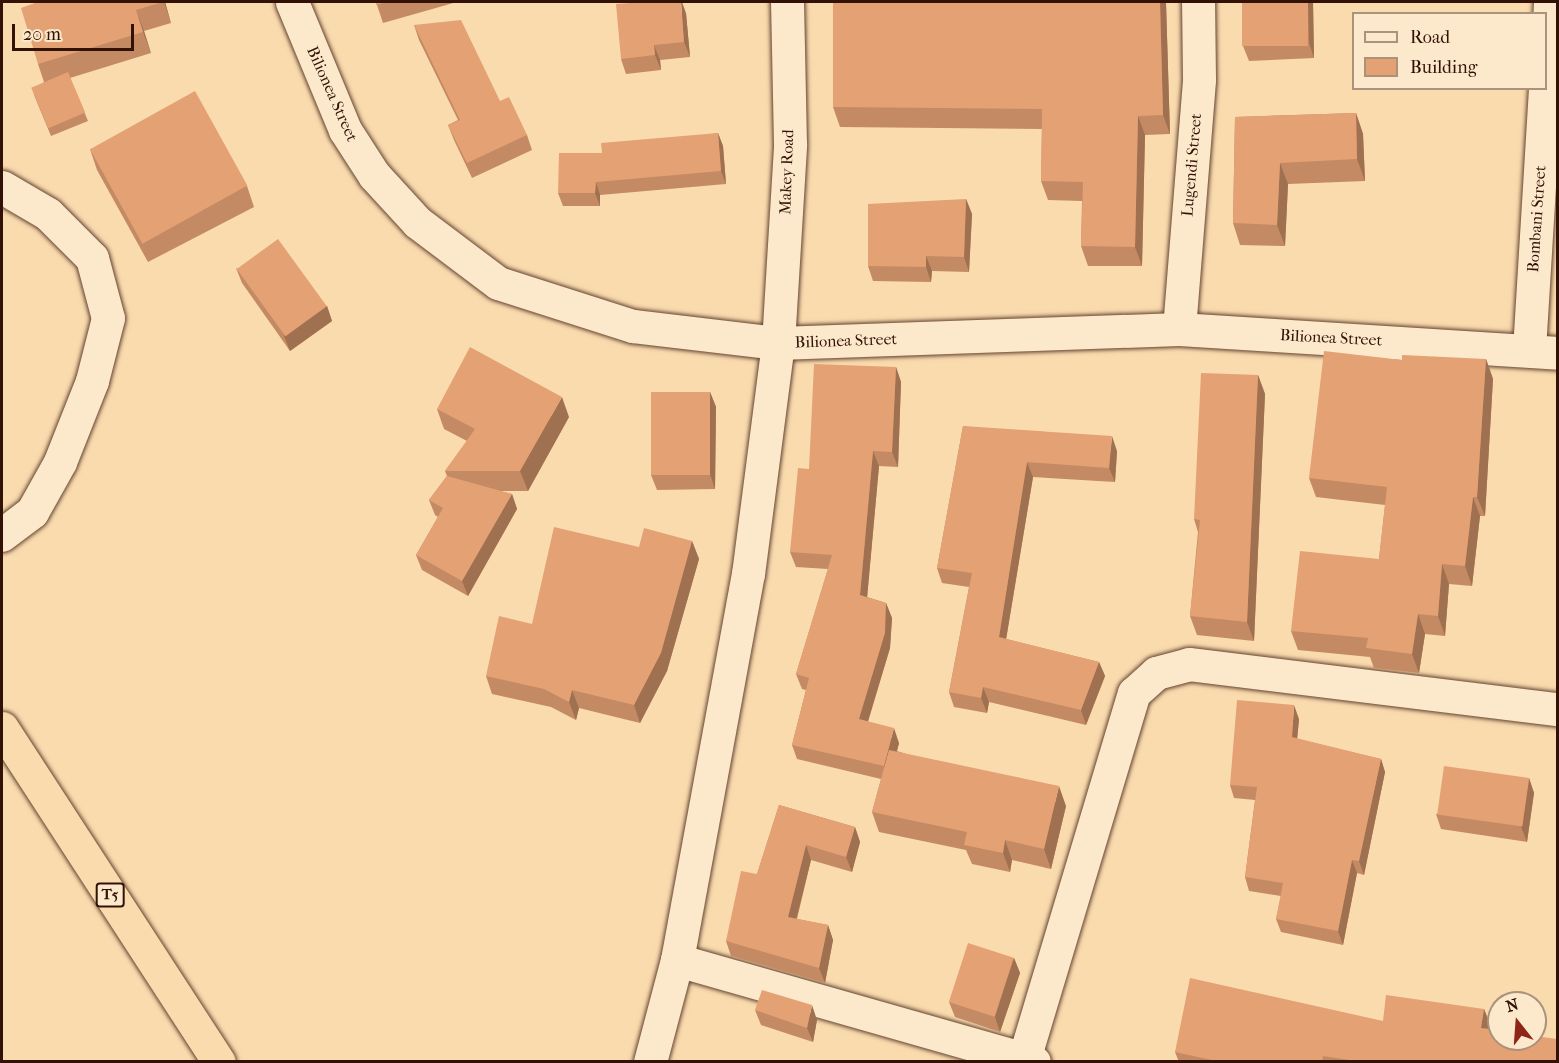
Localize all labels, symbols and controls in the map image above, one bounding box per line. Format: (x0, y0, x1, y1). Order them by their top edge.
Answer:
scale bar (15, 12, 136, 50)
legend (1352, 12, 1547, 90)
text: 20 m (23, 24, 61, 45)
text: Road (1410, 27, 1450, 48)
street label: Bilionea Street (302, 43, 362, 145)
text: Building (1410, 57, 1477, 78)
street label: Lugendi Street (1178, 113, 1206, 217)
street label: Makey Road (776, 129, 798, 215)
street label: Bombani Street (1524, 165, 1550, 273)
street label: Bilionea Street (1279, 326, 1383, 350)
street label: Bilionea Street (795, 330, 897, 352)
road number: T5 (95, 883, 125, 907)
north arrow (1487, 991, 1547, 1051)
text: N (1504, 994, 1521, 1016)

